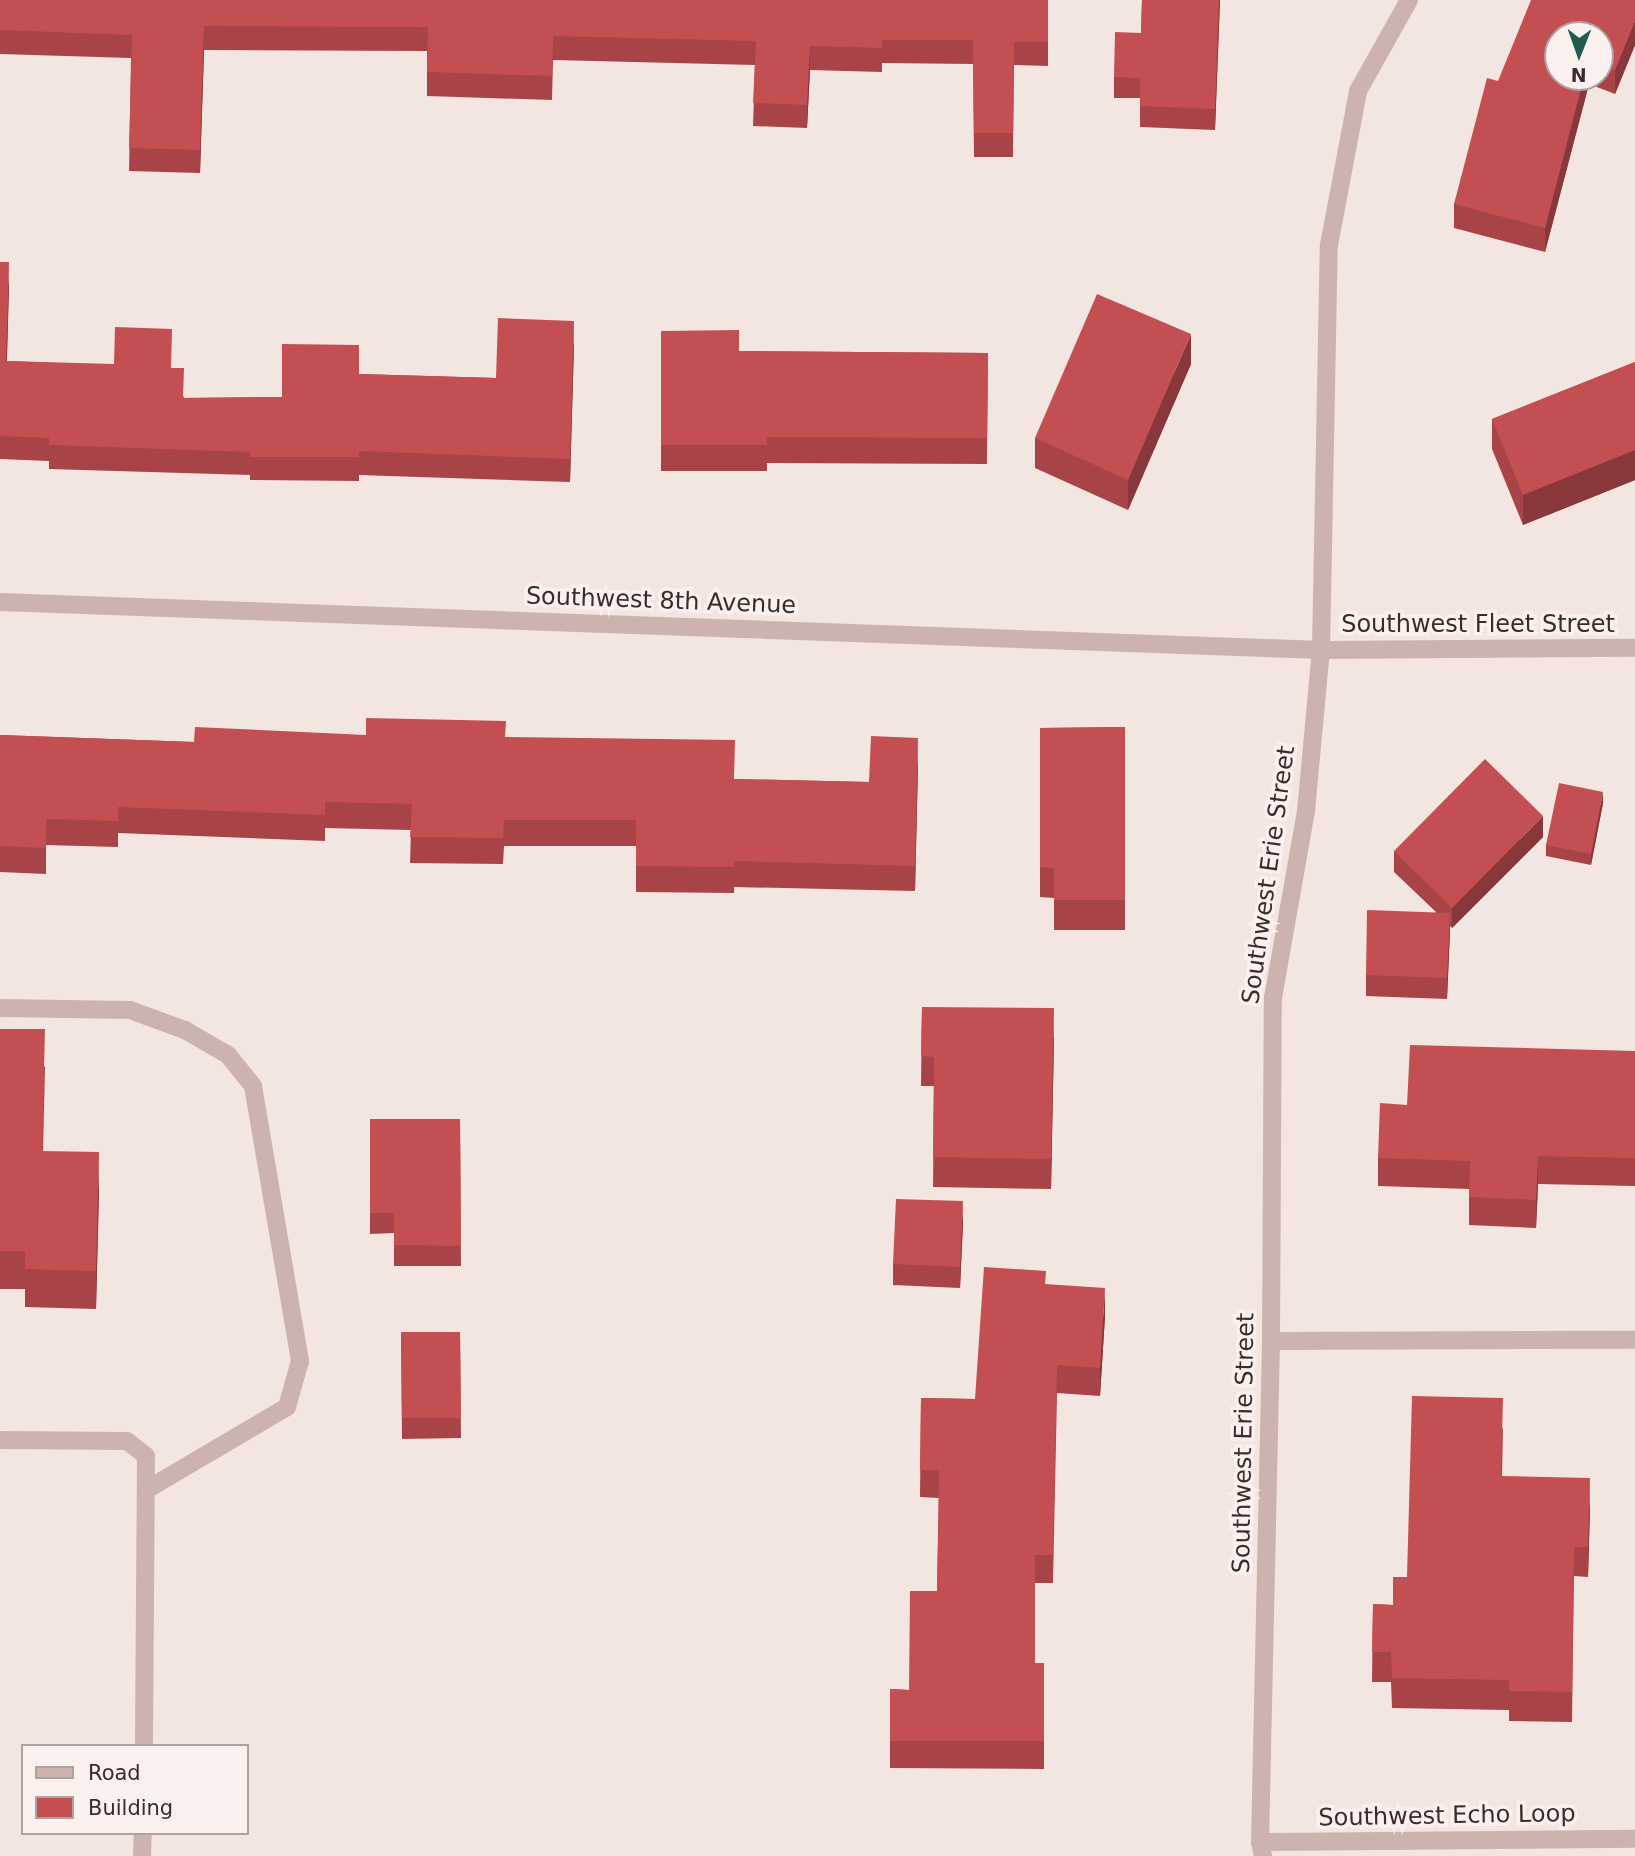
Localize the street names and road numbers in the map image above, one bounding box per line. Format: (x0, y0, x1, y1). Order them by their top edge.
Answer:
street label: Southwest 8th Avenue (525, 582, 797, 620)
street label: Southwest Fleet Street (1341, 611, 1615, 639)
street label: Southwest Erie Street (1237, 744, 1301, 1006)
street label: Southwest Erie Street (1227, 1312, 1261, 1574)
street label: Southwest Echo Loop (1318, 1799, 1576, 1833)

